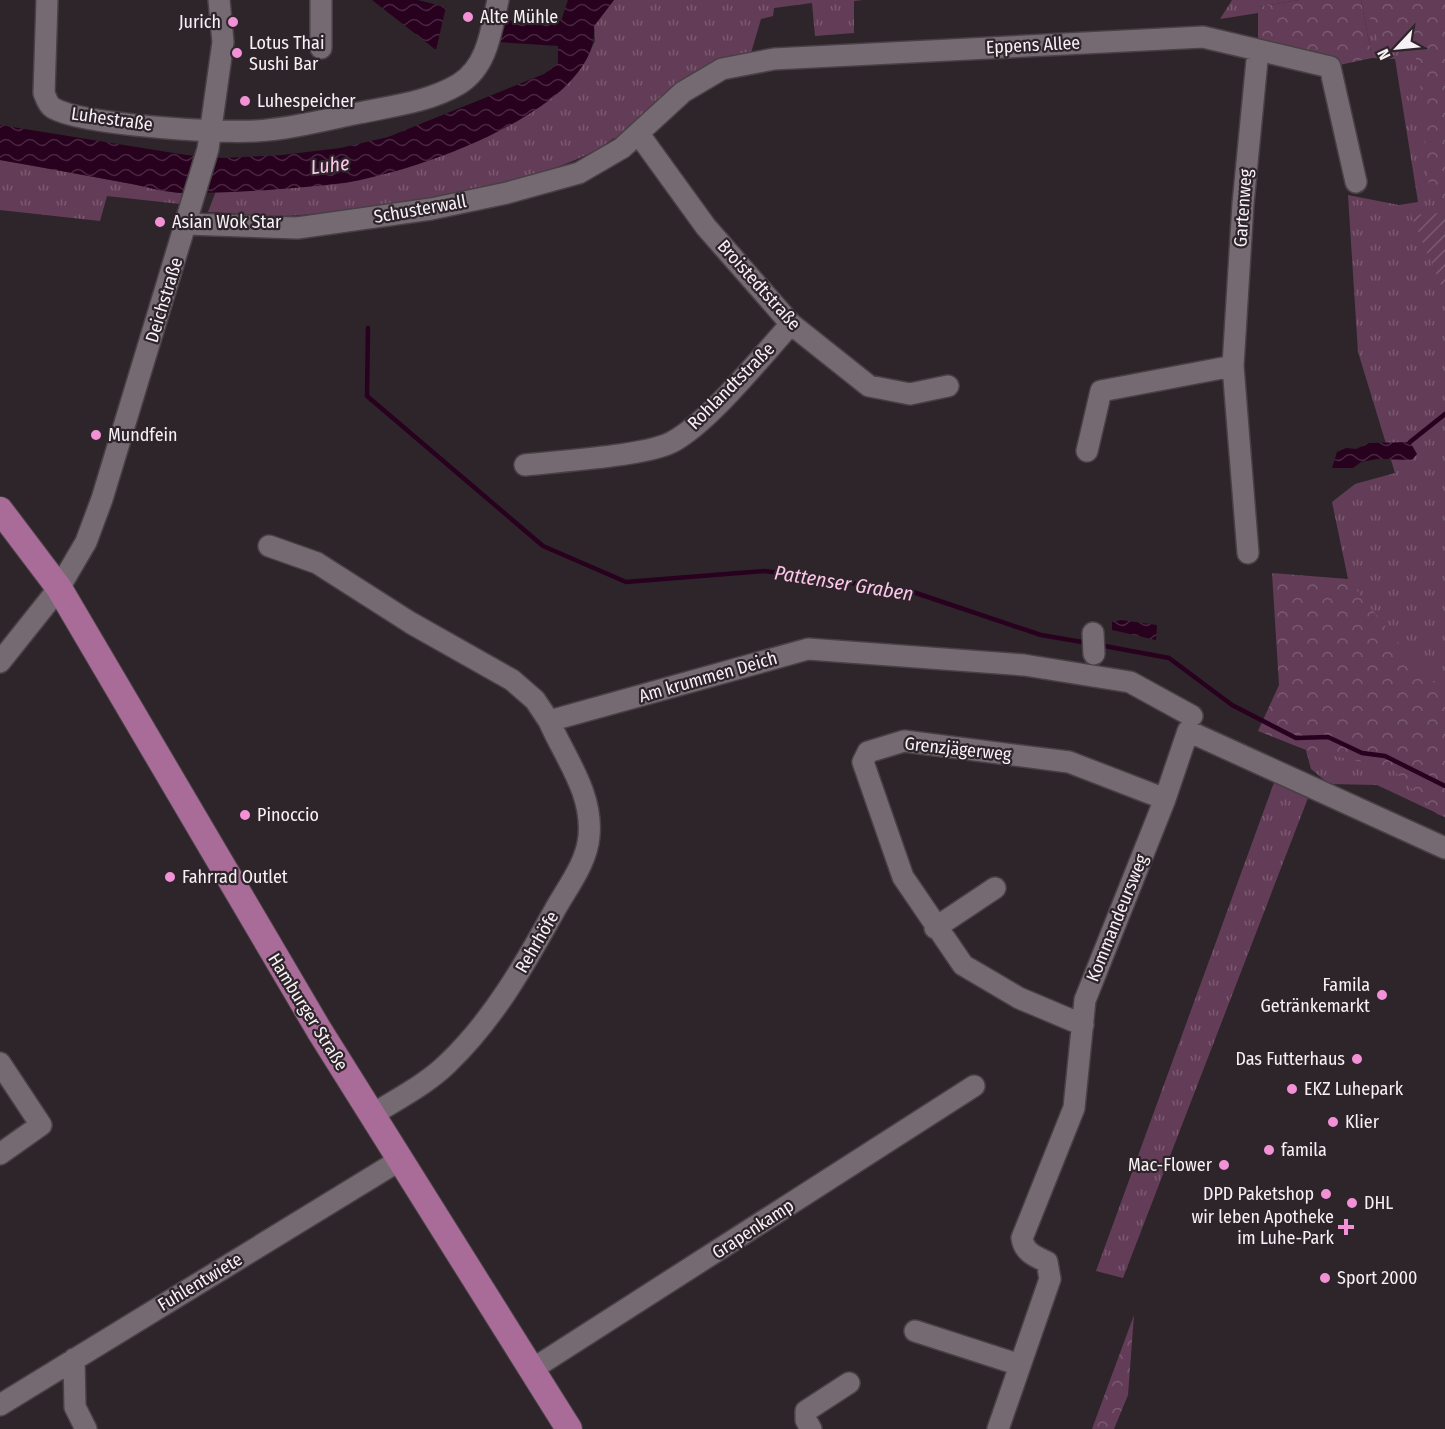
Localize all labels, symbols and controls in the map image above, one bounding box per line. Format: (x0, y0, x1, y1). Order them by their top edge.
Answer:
place label: Alte Mühle (480, 6, 558, 28)
marker: Alte Mühle (461, 10, 475, 24)
place label: Jurich (179, 11, 221, 33)
marker: Jurich (226, 15, 240, 29)
north arrow (1367, 18, 1427, 78)
place label: Lotus Thai Sushi Bar (249, 32, 324, 75)
street label: Eppens Allee (985, 32, 1081, 58)
marker: Lotus Thai Sushi Bar (230, 46, 244, 60)
text: N (1373, 46, 1395, 63)
place label: Luhespeicher (257, 90, 356, 112)
marker: Luhespeicher (238, 94, 252, 108)
street label: Luhestraße (70, 102, 154, 136)
water label: Luhe (309, 151, 351, 179)
street label: Gartenweg (1229, 168, 1257, 248)
street label: Schusterwall (372, 190, 468, 228)
place label: Asian Wok Star (172, 211, 282, 233)
marker: Asian Wok Star (153, 215, 167, 229)
street label: Broistedtstraße (713, 235, 805, 335)
street label: Deichstraße (141, 255, 187, 345)
street label: Rohlandtstraße (683, 338, 779, 434)
place label: Mundfein (108, 424, 178, 446)
marker: Mundfein (89, 428, 103, 442)
water label: Pattenser Graben (773, 560, 915, 606)
street label: Am krummen Deich (636, 647, 780, 707)
street label: Grenzjägerweg (904, 732, 1013, 766)
place label: Pinoccio (257, 804, 319, 826)
marker: Pinoccio (238, 808, 252, 822)
street label: Kommandeursweg (1081, 851, 1153, 985)
place label: Fahrrad Outlet (182, 866, 288, 888)
marker: Fahrrad Outlet (163, 870, 177, 884)
street label: Rehrhöfe (511, 907, 563, 977)
street label: Hamburger Straße (263, 949, 353, 1075)
place label: Famila Getränkemarkt (1261, 974, 1370, 1017)
marker: Famila Getränkemarkt (1375, 988, 1389, 1002)
place label: Das Futterhaus (1235, 1048, 1345, 1070)
marker: Das Futterhaus (1350, 1052, 1364, 1066)
place label: EKZ Luhepark (1304, 1078, 1404, 1100)
marker: EKZ Luhepark (1285, 1082, 1299, 1096)
place label: Klier (1345, 1111, 1380, 1133)
marker: Klier (1326, 1115, 1340, 1129)
place label: famila (1281, 1139, 1327, 1161)
marker: famila (1262, 1143, 1276, 1157)
place label: Mac-Flower (1128, 1154, 1213, 1176)
marker: Mac-Flower (1217, 1158, 1231, 1172)
place label: DPD Paketshop (1203, 1183, 1314, 1205)
marker: DPD Paketshop (1319, 1187, 1333, 1201)
place label: DHL (1364, 1192, 1393, 1214)
street label: Grapenkamp (708, 1194, 798, 1264)
marker: DHL (1345, 1196, 1359, 1210)
place label: wir leben Apotheke im Luhe-Park (1192, 1206, 1335, 1249)
marker: wir leben Apotheke im Luhe-Park (1339, 1220, 1353, 1234)
street label: Fuhlentwiete (154, 1248, 246, 1316)
place label: Sport 2000 (1337, 1267, 1417, 1289)
marker: Sport 2000 (1318, 1271, 1332, 1285)

